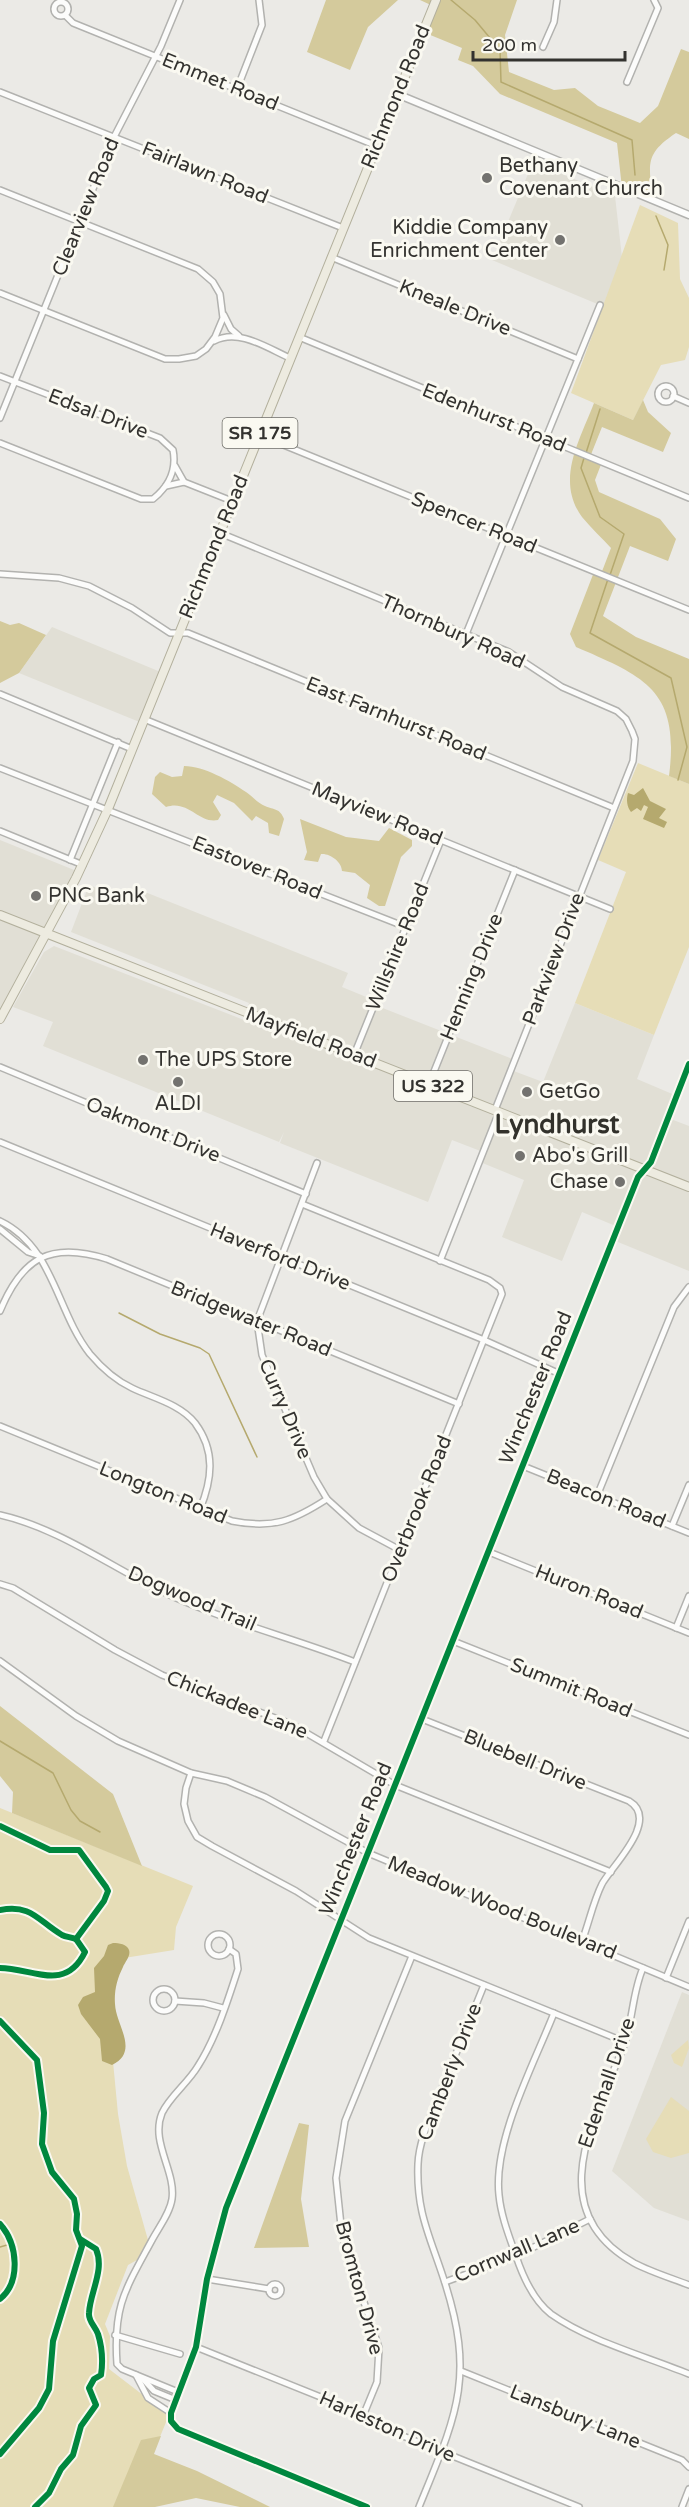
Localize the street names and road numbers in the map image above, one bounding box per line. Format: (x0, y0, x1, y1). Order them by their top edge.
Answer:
street label: Richmond Road (356, 22, 436, 172)
street label: Emmet Road (158, 48, 282, 116)
street label: Clearview Road (47, 134, 125, 280)
street label: Fairlawn Road (138, 137, 272, 209)
street label: Kneale Drive (395, 275, 515, 341)
street label: Edenhurst Road (418, 378, 570, 458)
street label: Edsal Drive (45, 384, 151, 444)
road number: SR 175 (222, 418, 298, 448)
street label: Richmond Road (174, 472, 254, 622)
street label: Spencer Road (408, 487, 540, 559)
street label: Thornbury Road (377, 590, 529, 674)
street label: East Farnhurst Road (302, 672, 490, 766)
street label: Mayview Road (308, 777, 446, 851)
street label: Eastover Road (189, 831, 325, 905)
street label: Willshire Road (361, 880, 435, 1014)
street label: Parkview Drive (518, 889, 590, 1029)
street label: Henning Drive (436, 910, 508, 1044)
street label: Mayfield Road (242, 1002, 380, 1074)
road number: US 322 (394, 1071, 472, 1101)
street label: Oakmont Drive (82, 1092, 224, 1168)
street label: Haverford Drive (206, 1218, 354, 1296)
street label: Bridgewater Road (167, 1276, 335, 1362)
street label: Winchester Road (494, 1308, 578, 1468)
street label: Curry Drive (253, 1355, 317, 1463)
street label: Overbrook Road (377, 1432, 457, 1586)
street label: Longton Road (96, 1456, 230, 1530)
street label: Beacon Road (543, 1464, 669, 1534)
street label: Huron Road (532, 1559, 646, 1625)
street label: Dogwood Trail (124, 1561, 260, 1637)
street label: Summit Road (507, 1653, 635, 1723)
street label: Chickadee Lane (163, 1666, 311, 1744)
street label: Bluebell Drive (460, 1724, 590, 1796)
street label: Winchester Road (314, 1759, 398, 1919)
street label: Meadow Wood Boulevard (384, 1851, 620, 1965)
street label: Camberly Drive (413, 2000, 487, 2144)
street label: Edenhall Drive (573, 2015, 641, 2151)
street label: Cornwall Lane (451, 2214, 583, 2288)
street label: Bromton Drive (330, 2218, 388, 2358)
street label: Lansbury Lane (506, 2380, 644, 2454)
street label: Harleston Drive (315, 2386, 459, 2468)

